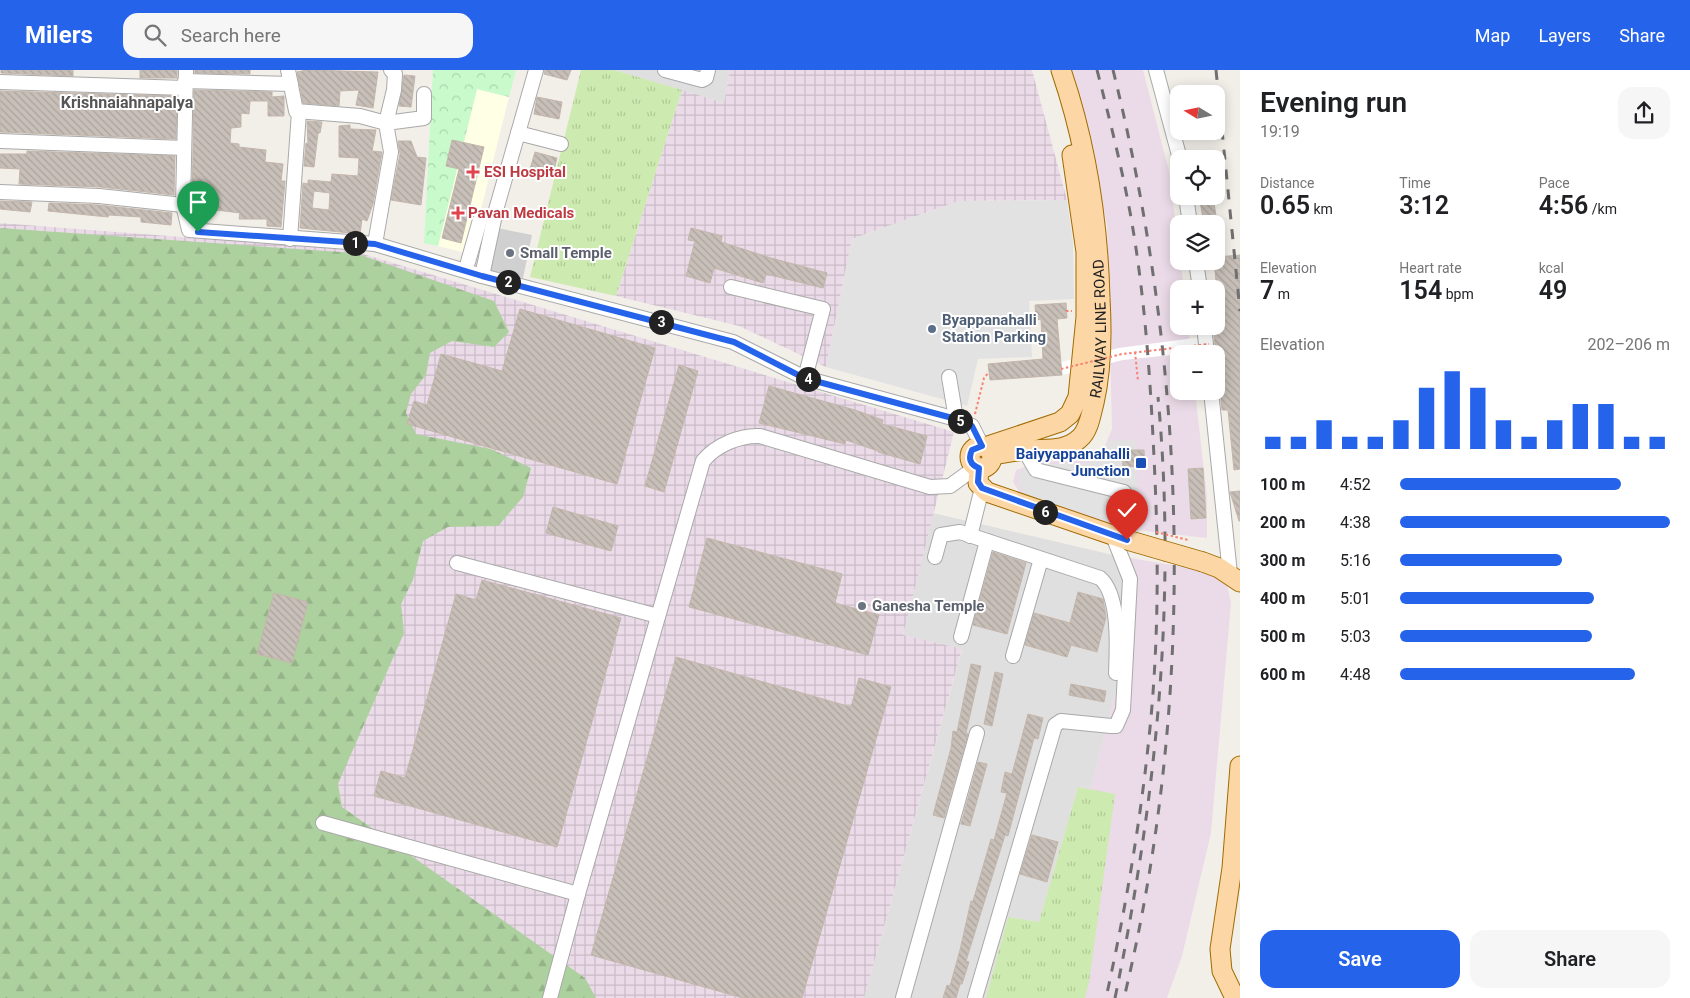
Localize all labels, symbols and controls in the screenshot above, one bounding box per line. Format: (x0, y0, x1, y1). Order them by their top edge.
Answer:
search box (123, 13, 473, 58)
text: Milers (25, 21, 93, 49)
icon: search (141, 21, 169, 49)
text: Search here (181, 24, 281, 47)
text: Map (1475, 25, 1510, 46)
text: Layers (1538, 25, 1591, 46)
text: Share (1619, 25, 1665, 46)
north arrow (1170, 85, 1225, 140)
map controls (1170, 85, 1225, 400)
text: Evening run (1260, 86, 1407, 119)
button: share (1618, 87, 1670, 139)
district label: Krishnaiahnapalya (61, 93, 194, 112)
text: 19:19 (1260, 122, 1300, 141)
button: locate (1170, 150, 1225, 205)
place label: ESI Hospital (484, 163, 566, 181)
marker: ESI Hospital (466, 165, 480, 179)
text: Distance (1260, 175, 1315, 191)
text: Time (1399, 175, 1431, 191)
text: Pace (1539, 175, 1570, 191)
pin (177, 181, 219, 232)
icon: arrive (184, 188, 212, 216)
text: 0.65 (1260, 191, 1310, 220)
text: 3:12 (1399, 191, 1449, 220)
text: 4:56 (1539, 191, 1588, 220)
text: km (1310, 201, 1333, 217)
text: /km (1588, 201, 1617, 217)
place label: Pavan Medicals (468, 204, 575, 222)
marker: Pavan Medicals (452, 207, 464, 219)
button: layers (1170, 215, 1225, 270)
pin: 1 (342, 230, 368, 256)
text: 1 (351, 235, 360, 251)
place label: Small Temple (520, 244, 612, 262)
marker: Small Temple (504, 247, 516, 259)
street label: RAILWAY LINE ROAD (1086, 259, 1110, 400)
text: Elevation (1260, 260, 1317, 276)
text: Heart rate (1399, 260, 1462, 276)
text: kcal (1539, 260, 1564, 276)
pin: 2 (496, 270, 520, 294)
text: 2 (504, 274, 513, 290)
text: 7 (1260, 276, 1274, 305)
text: 154 (1399, 276, 1442, 305)
text: 49 (1539, 276, 1567, 305)
button: + (1170, 280, 1225, 335)
text: m (1274, 286, 1290, 302)
text: bpm (1442, 286, 1474, 302)
pin: 3 (648, 310, 674, 334)
place label: Byappanahalli Station Parking (942, 311, 1046, 346)
text: 3 (657, 314, 666, 330)
marker: Byappanahalli Station Parking (926, 323, 938, 335)
text: Elevation (1260, 335, 1325, 354)
text: 202–206 m (1588, 335, 1670, 354)
button: − (1170, 345, 1225, 400)
pin: 4 (796, 366, 820, 392)
text: 4 (804, 371, 813, 387)
pin: 5 (948, 408, 972, 434)
text: 5 (956, 413, 965, 429)
place label: Baiyyappanahalli Junction (1016, 445, 1130, 480)
marker: Baiyyappanahalli Junction (1134, 456, 1148, 470)
text: 100 m (1260, 475, 1305, 494)
text: 4:52 (1340, 475, 1371, 494)
pin (1106, 489, 1148, 540)
icon: check (1113, 496, 1141, 524)
pin: 6 (1032, 500, 1058, 524)
text: 6 (1041, 504, 1050, 520)
text: 200 m (1260, 513, 1305, 532)
text: 4:38 (1340, 513, 1371, 532)
text: 300 m (1260, 551, 1305, 570)
text: 5:16 (1340, 551, 1371, 570)
text: 400 m (1260, 589, 1305, 608)
text: 5:01 (1340, 589, 1371, 608)
place label: Ganesha Temple (872, 597, 984, 615)
marker: Ganesha Temple (856, 600, 868, 612)
text: 500 m (1260, 627, 1305, 646)
text: 5:03 (1340, 627, 1371, 646)
text: 600 m (1260, 665, 1305, 684)
text: 4:48 (1340, 665, 1371, 684)
button: Save (1260, 930, 1460, 988)
button: Share (1470, 930, 1670, 988)

